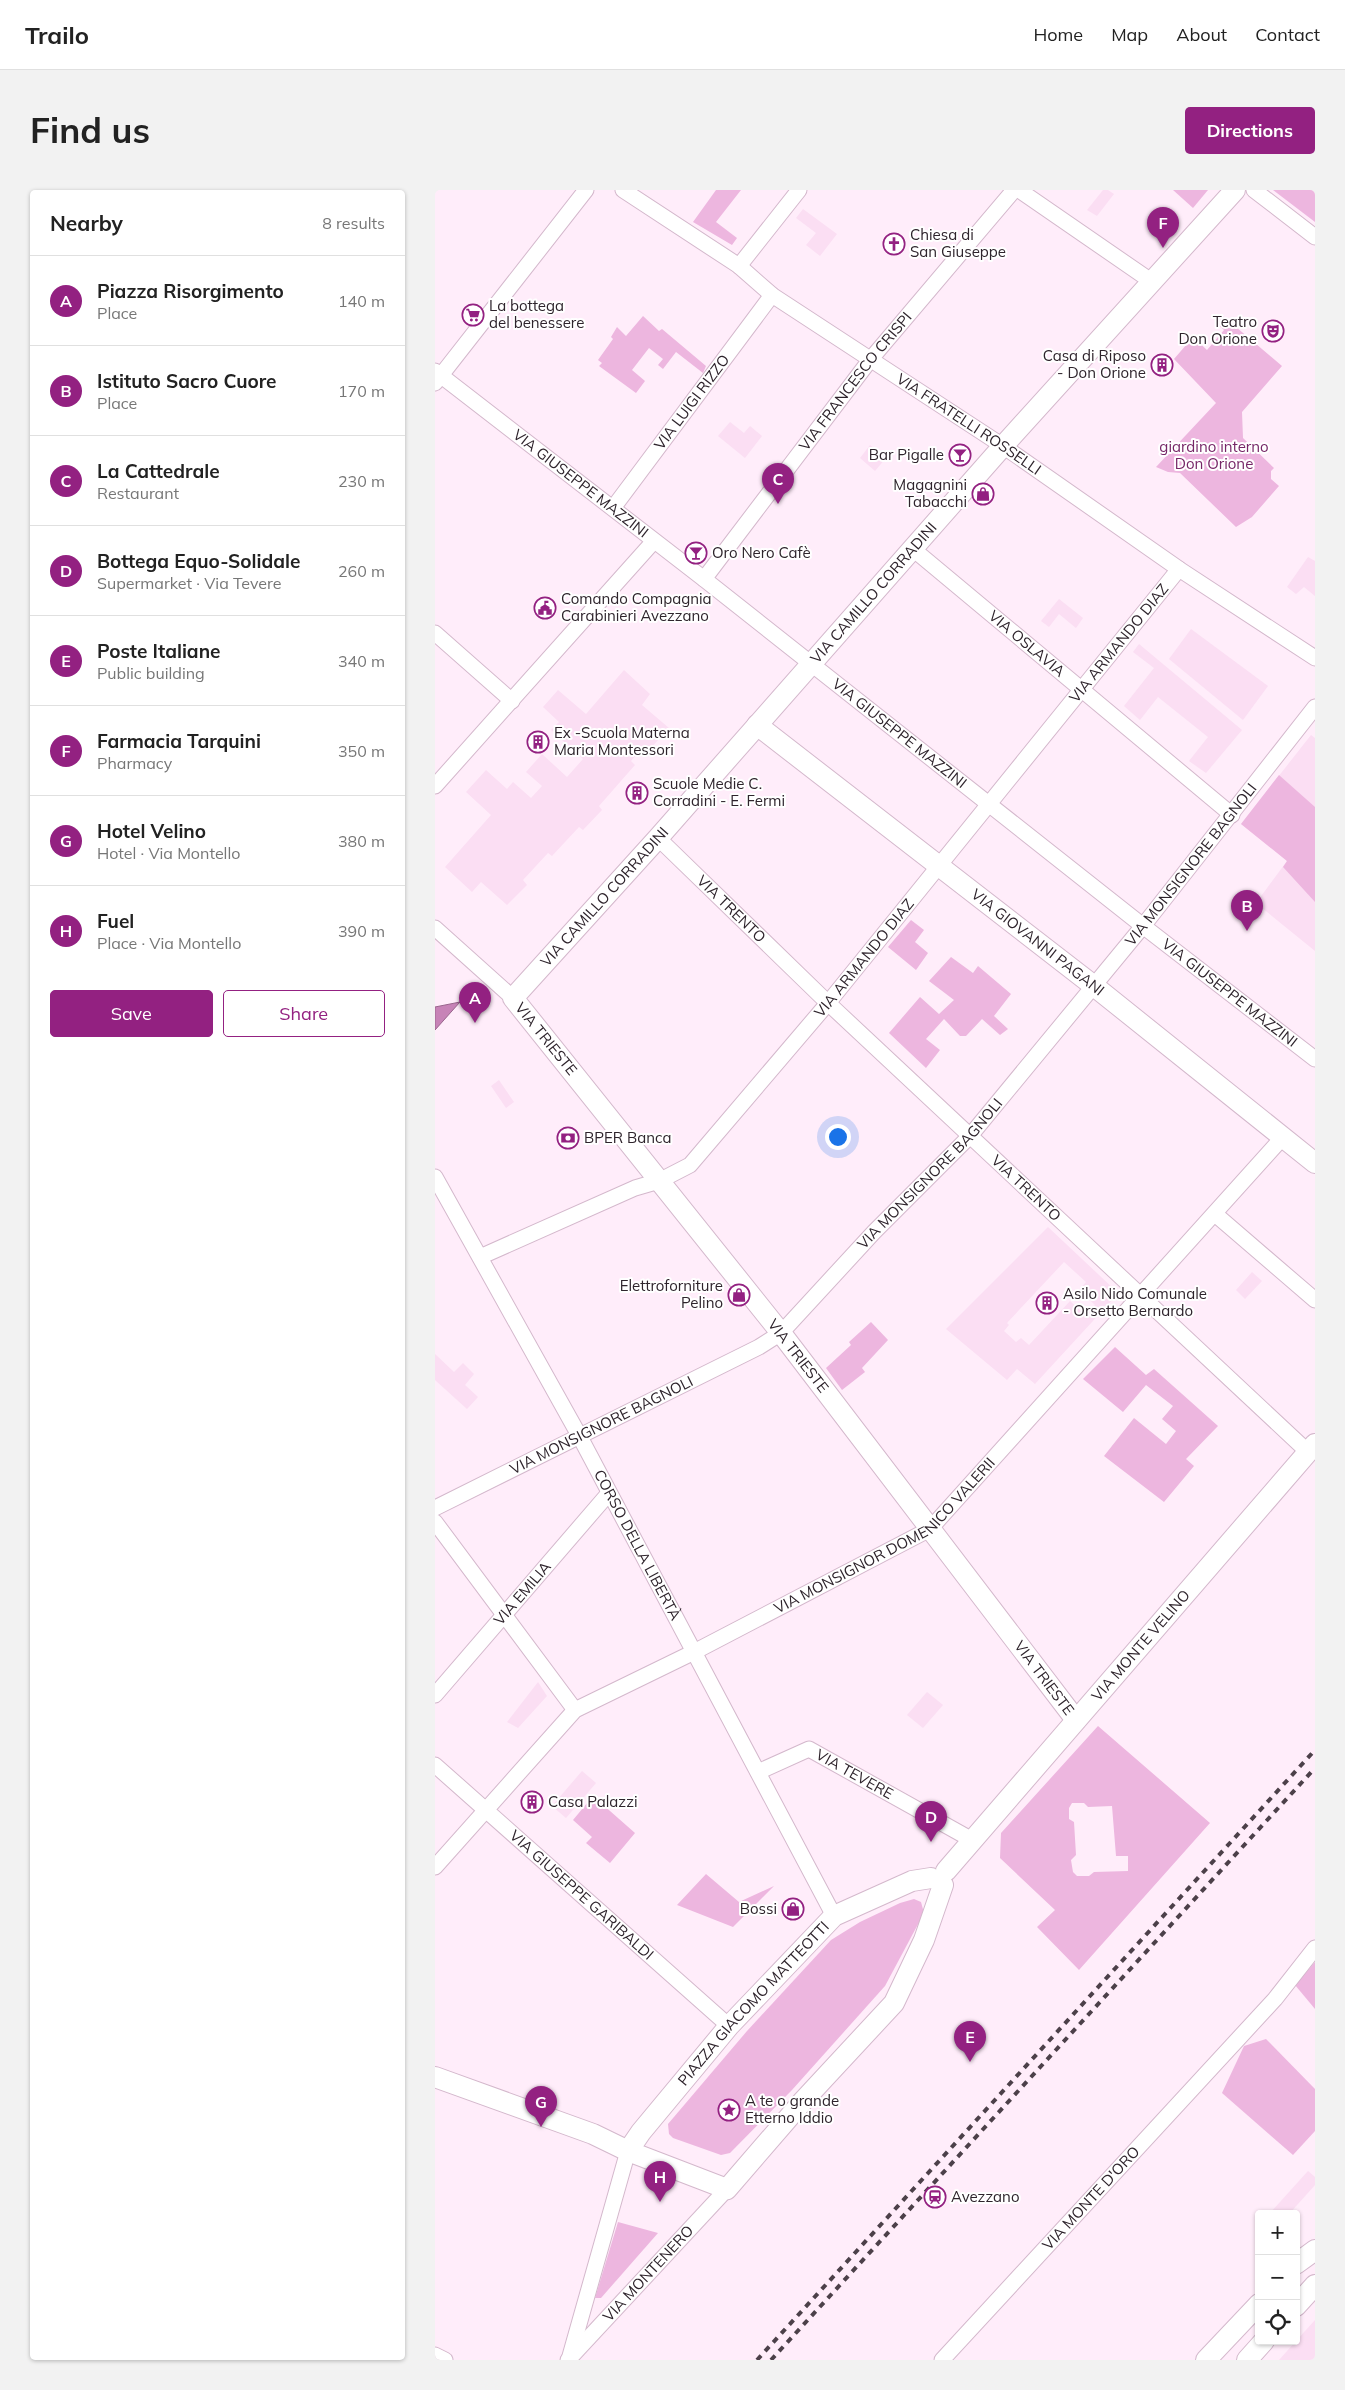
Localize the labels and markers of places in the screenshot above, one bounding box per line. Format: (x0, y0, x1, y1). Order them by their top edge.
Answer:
pin: F (1147, 207, 1179, 248)
place label: Chiesa di San Giuseppe (910, 225, 1006, 261)
church icon: Chiesa di San Giuseppe (882, 232, 906, 256)
place label: La bottega del benessere (489, 296, 584, 332)
supermarket icon: La bottega del benessere (461, 303, 485, 327)
place label: Teatro Don Orione (1178, 312, 1257, 348)
theatre icon: Teatro Don Orione (1261, 319, 1285, 343)
place label: Casa di Riposo - Don Orione (1043, 346, 1146, 382)
building icon: Casa di Riposo - Don Orione (1150, 353, 1174, 377)
bar icon: Bar Pigalle (948, 443, 972, 467)
place label: Bar Pigalle (869, 445, 944, 464)
pin: C (762, 463, 794, 504)
place label: Magagnini Tabacchi (893, 475, 967, 511)
shop icon: Magagnini Tabacchi (971, 482, 995, 506)
bar icon: Oro Nero Cafè (684, 541, 708, 565)
place label: Oro Nero Cafè (712, 543, 811, 562)
place label: Comando Compagnia Carabinieri Avezzano (561, 589, 712, 625)
public building icon: Comando Compagnia Carabinieri Avezzano (533, 596, 557, 620)
place label: Ex -Scuola Materna Maria Montessori (554, 723, 690, 759)
building icon: Ex -Scuola Materna Maria Montessori (526, 730, 550, 754)
place label: Scuole Medie C. Corradini - E. Fermi (653, 774, 785, 810)
building icon: Scuole Medie C. Corradini - E. Fermi (625, 781, 649, 805)
pin: B (1231, 890, 1263, 931)
pin: A (459, 982, 491, 1023)
bank icon: BPER Banca (556, 1126, 580, 1150)
place label: BPER Banca (584, 1128, 671, 1147)
place label: Elettroforniture Pelino (620, 1276, 723, 1312)
shop icon: Elettroforniture Pelino (727, 1283, 751, 1307)
place label: Asilo Nido Comunale - Orsetto Bernardo (1063, 1284, 1207, 1320)
building icon: Asilo Nido Comunale - Orsetto Bernardo (1035, 1291, 1059, 1315)
building icon: Casa Palazzi (520, 1790, 544, 1814)
place label: Casa Palazzi (548, 1792, 637, 1811)
pin: D (915, 1801, 947, 1842)
shop icon: Bossi (781, 1897, 805, 1921)
place label: Bossi (740, 1899, 777, 1918)
pin: E (954, 2021, 986, 2062)
pin: G (525, 2086, 557, 2127)
place label: A te o grande Etterno Iddio (745, 2091, 839, 2127)
place icon: A te o grande Etterno Iddio (717, 2098, 741, 2122)
pin: H (644, 2161, 676, 2202)
station icon: Avezzano (923, 2185, 947, 2209)
place label: Avezzano (951, 2187, 1019, 2206)

